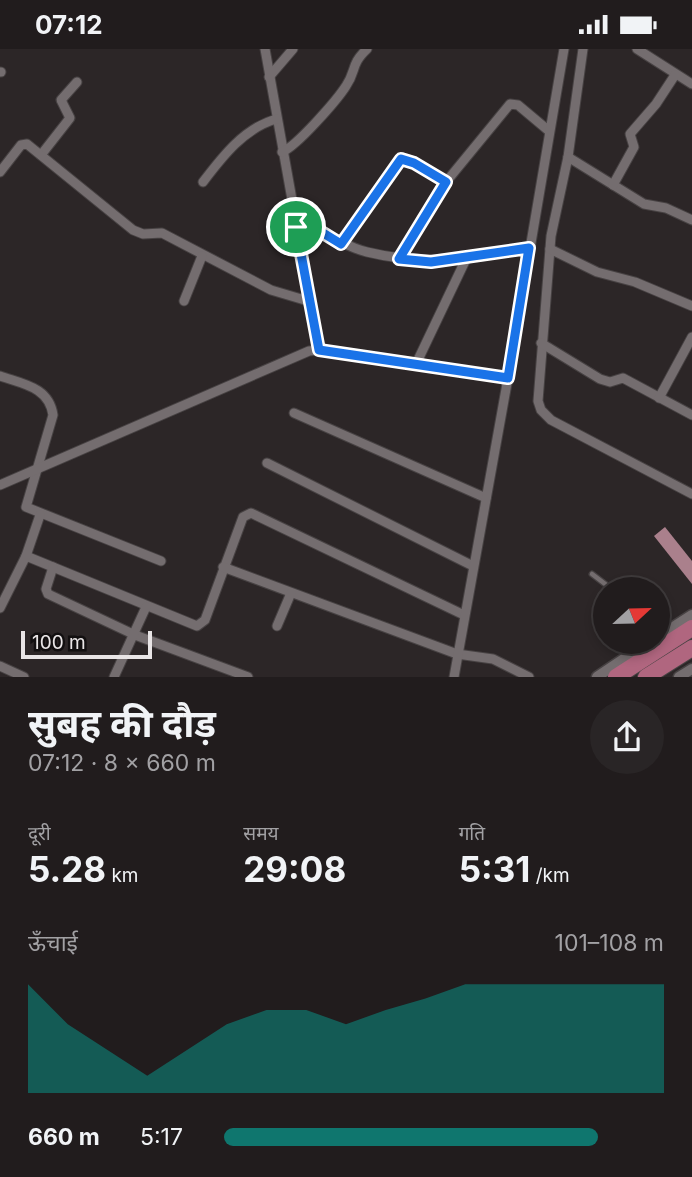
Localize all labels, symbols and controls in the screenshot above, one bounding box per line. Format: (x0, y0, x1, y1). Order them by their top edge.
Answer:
text: 07:12 (35, 9, 103, 40)
pin (266, 197, 326, 257)
icon: arrive (277, 208, 315, 246)
north arrow (593, 577, 670, 655)
map controls (593, 577, 670, 654)
scale bar (21, 627, 152, 659)
text: 100 m (32, 631, 86, 654)
text: सुबह की दौड़ (28, 700, 216, 746)
button: share (590, 700, 664, 774)
text: 07:12 · 8 × 660 m (28, 749, 216, 777)
text: दूरी (28, 822, 51, 845)
text: समय (243, 822, 279, 845)
text: गति (459, 822, 485, 845)
text: 5.28 (28, 848, 106, 890)
text: 29:08 (243, 848, 346, 890)
text: 5:31 (459, 848, 530, 890)
text: km (106, 864, 139, 887)
text: /km (530, 864, 570, 887)
text: ऊँचाई (28, 929, 78, 957)
text: 101–108 m (555, 929, 664, 957)
text: 660 m (28, 1123, 100, 1151)
text: 5:17 (140, 1123, 183, 1151)

